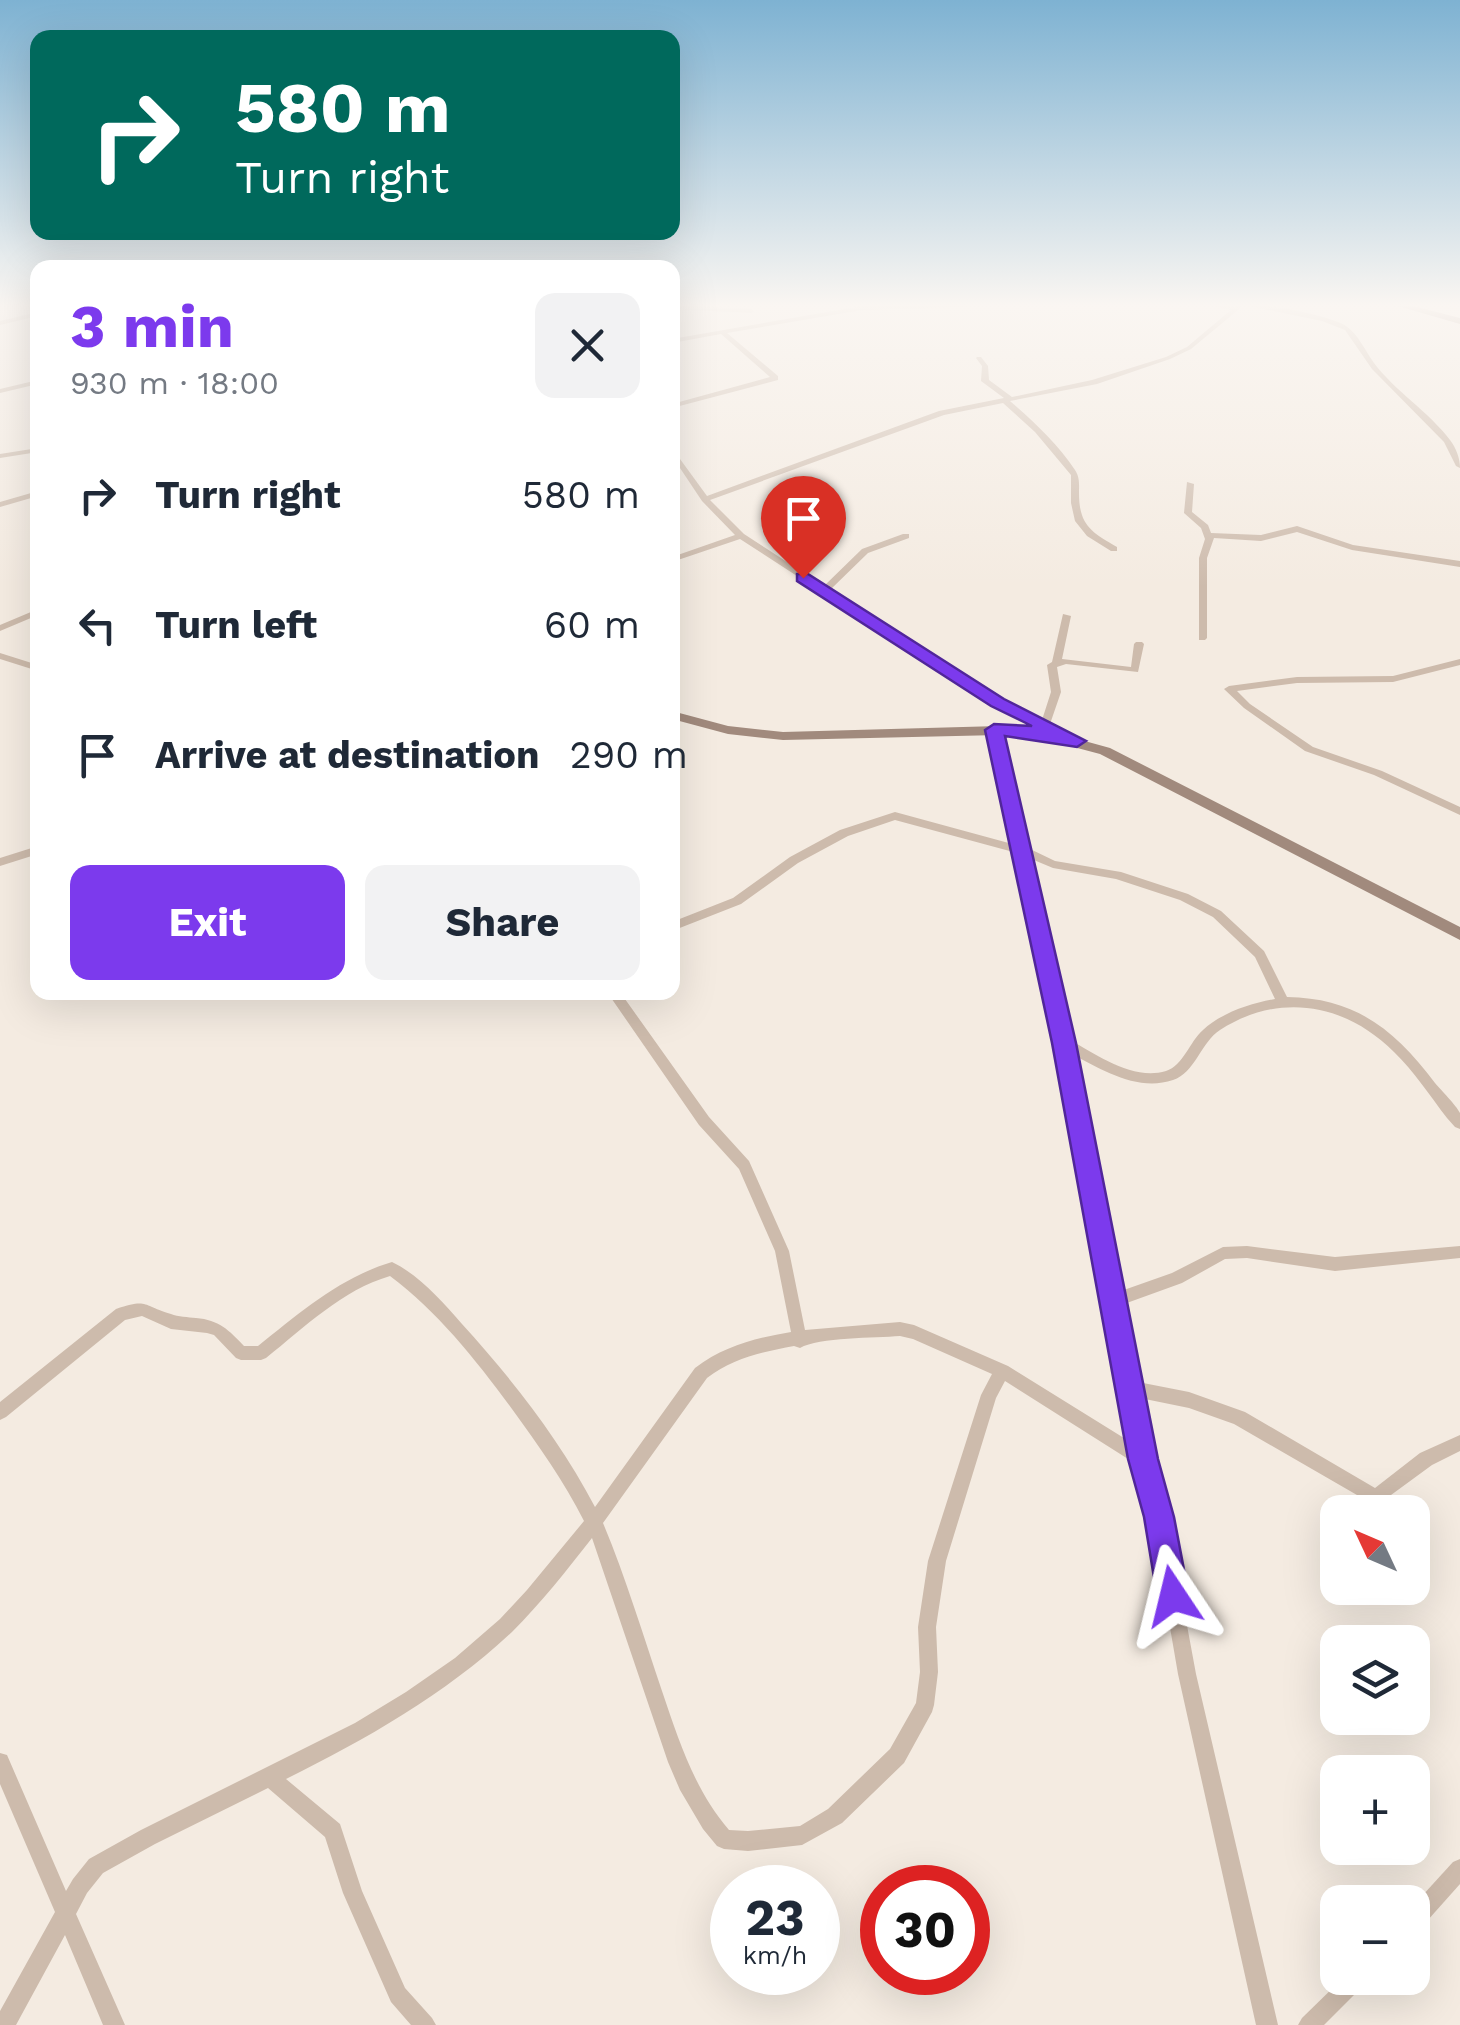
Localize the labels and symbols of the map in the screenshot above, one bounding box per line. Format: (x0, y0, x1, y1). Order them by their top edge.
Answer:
pin (761, 476, 846, 579)
north arrow (1320, 1495, 1430, 1605)
position arrow (1121, 1544, 1225, 1648)
speed limit sign: 30 (860, 1865, 990, 1995)

